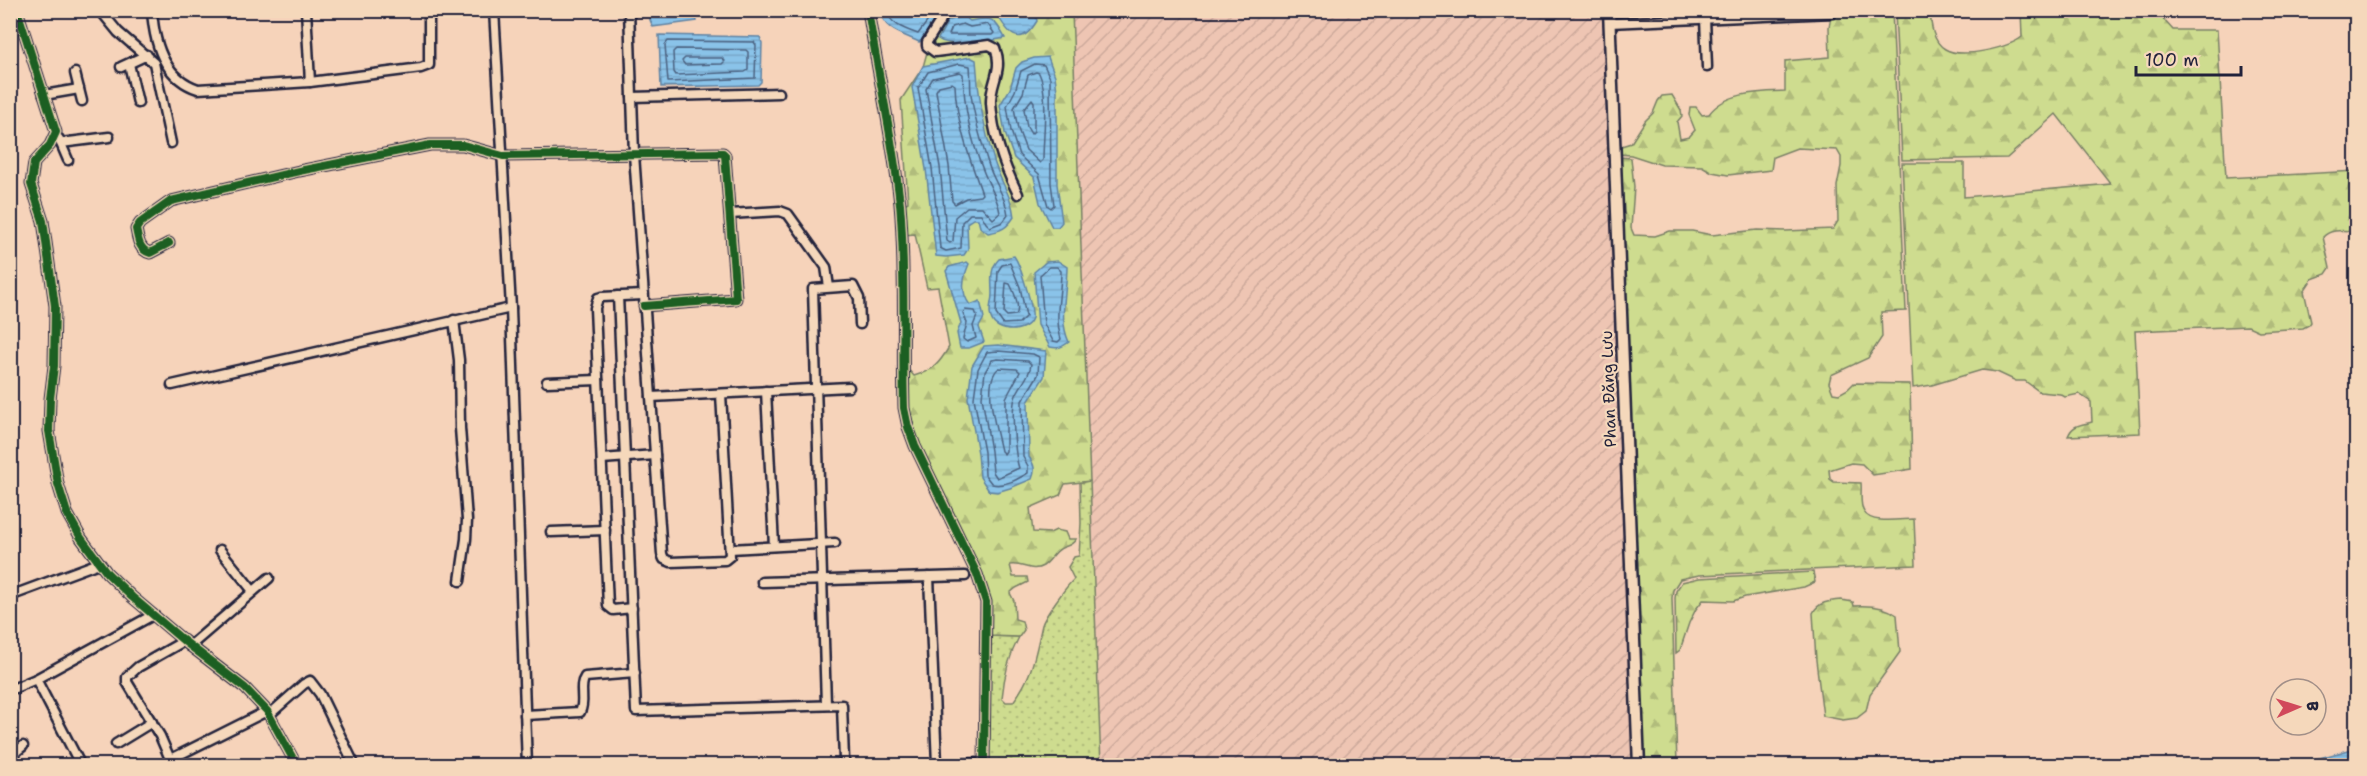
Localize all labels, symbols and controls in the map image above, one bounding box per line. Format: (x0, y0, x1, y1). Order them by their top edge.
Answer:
scale bar (2136, 39, 2241, 77)
text: 100 m (2145, 48, 2199, 72)
street label: Phan Đăng Lưu (1596, 330, 1621, 448)
north arrow (2268, 677, 2328, 737)
text: B (2302, 701, 2323, 712)

